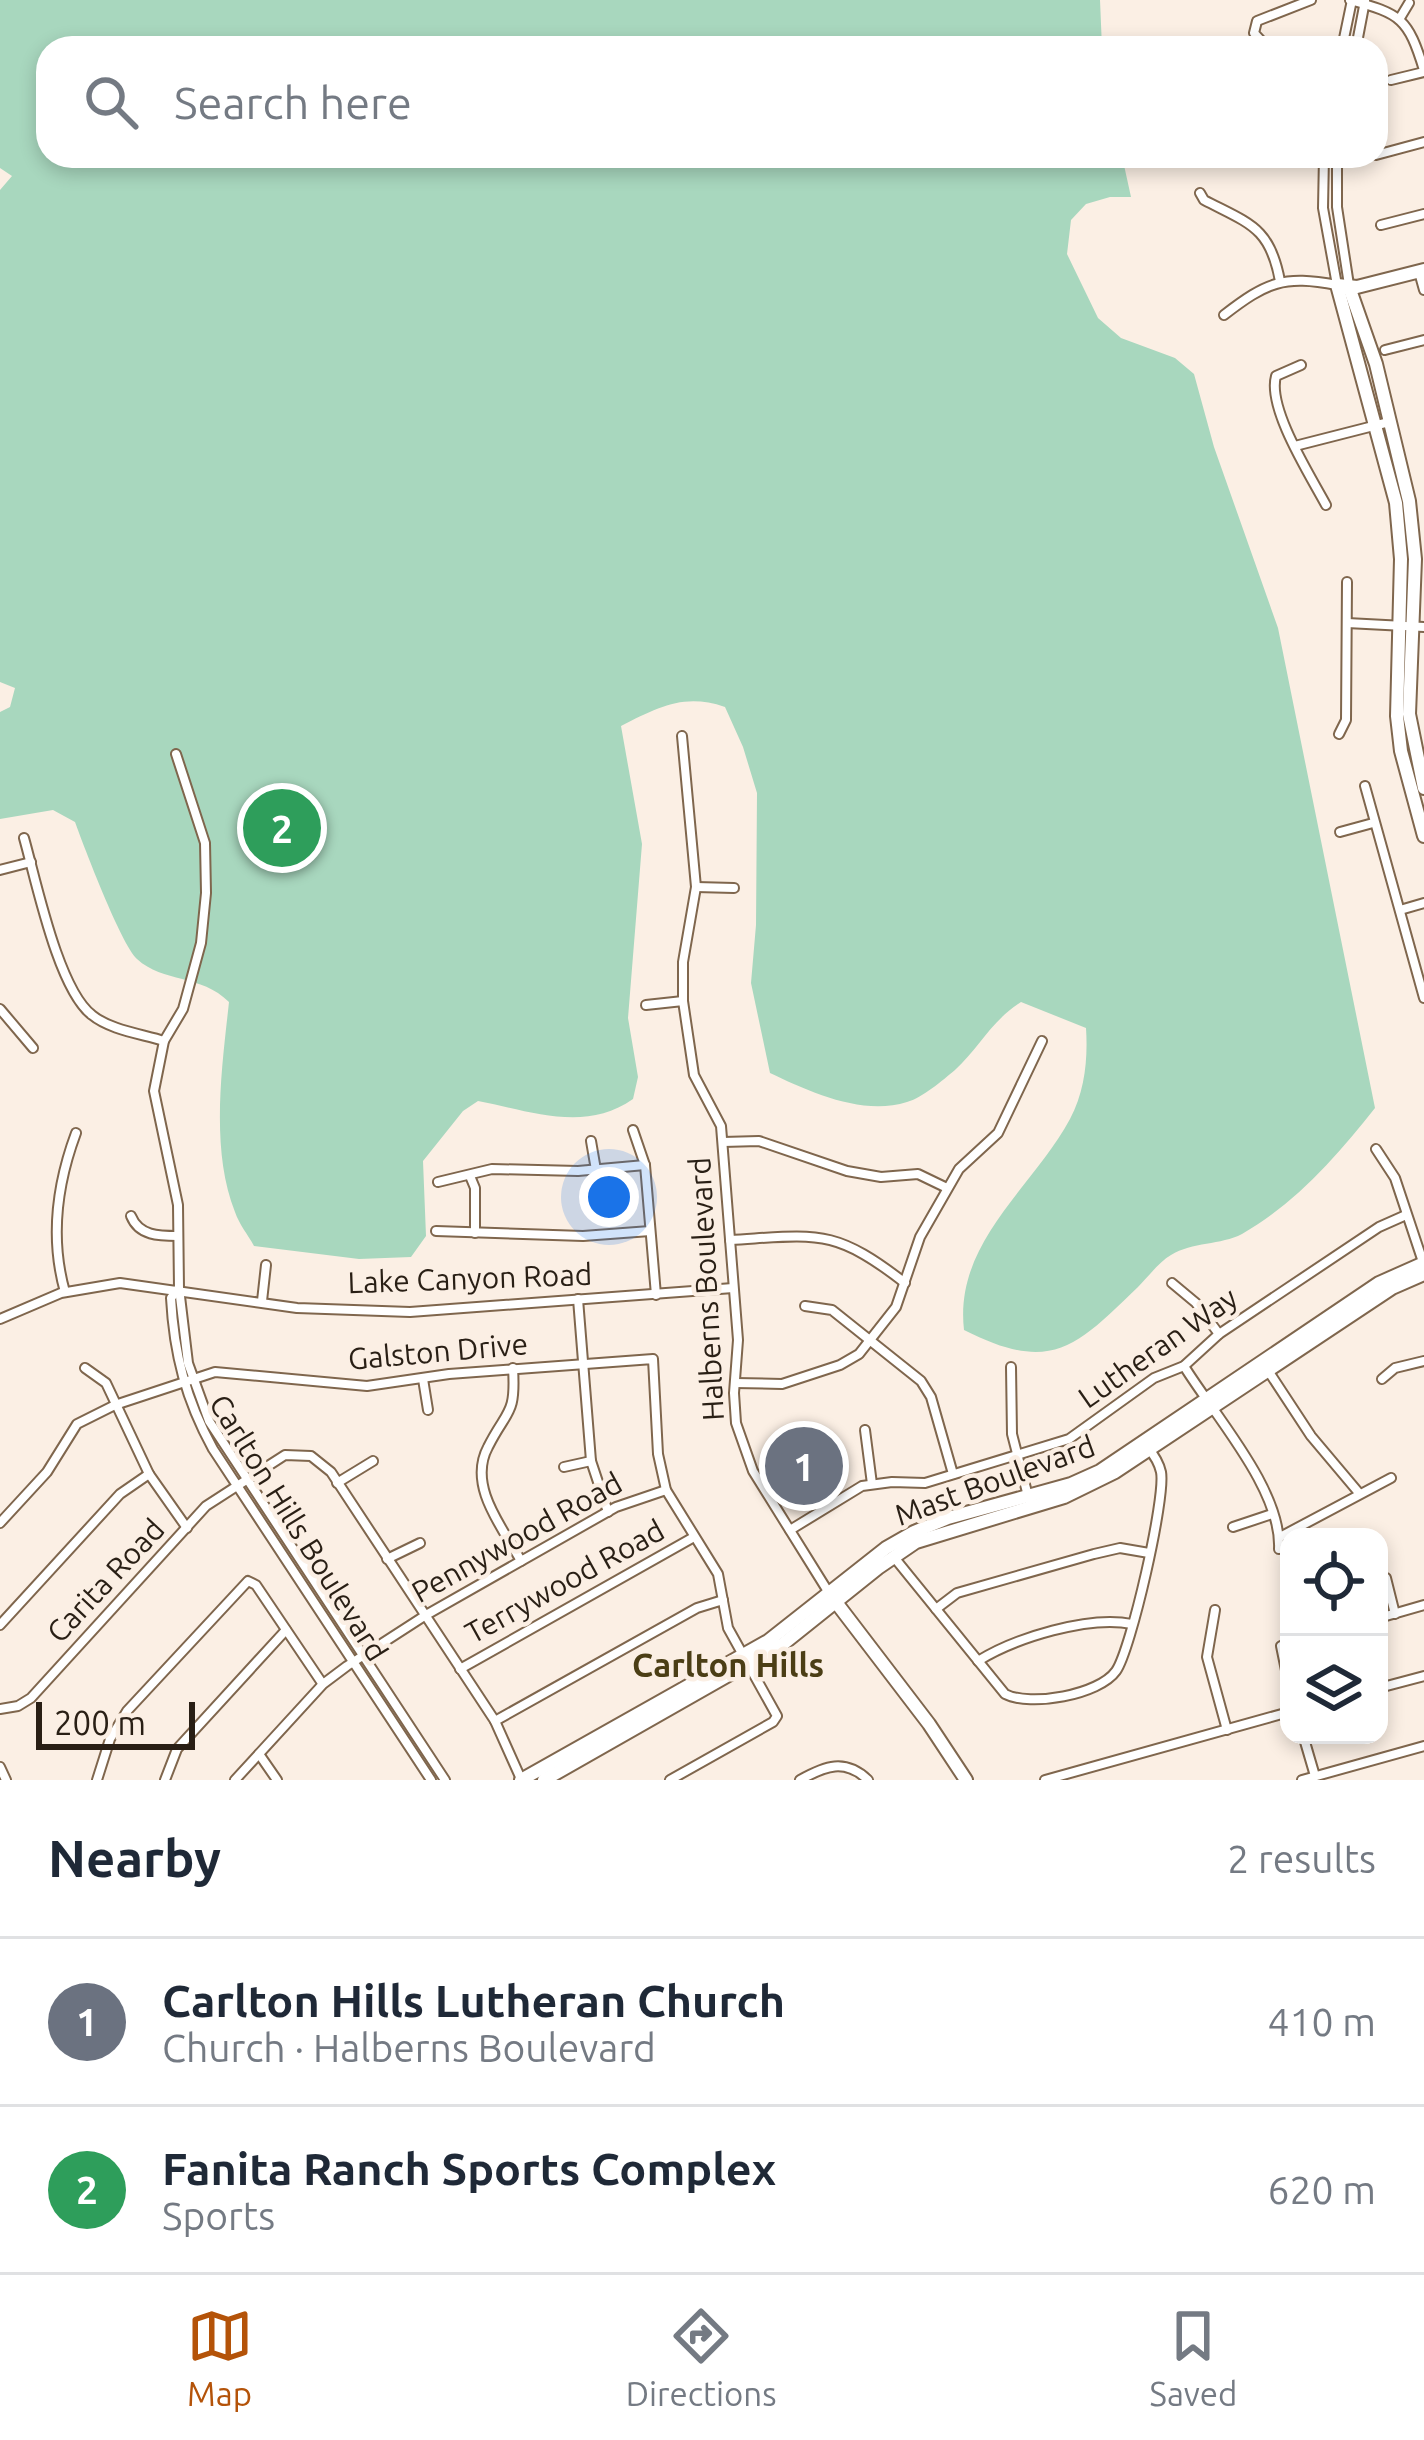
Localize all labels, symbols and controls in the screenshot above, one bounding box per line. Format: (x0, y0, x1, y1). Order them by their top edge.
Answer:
search box (36, 36, 1388, 168)
icon: search (78, 69, 144, 135)
text: Search here (174, 77, 412, 128)
pin: 2 (243, 783, 321, 873)
street label: Halberns Boulevard (682, 1156, 730, 1422)
your location (579, 1167, 639, 1227)
street label: Lake Canyon Road (347, 1257, 593, 1299)
street label: Lutheran Way (1072, 1280, 1243, 1414)
street label: Galston Drive (347, 1326, 529, 1376)
street label: Carlton Hills Boulevard (203, 1388, 395, 1667)
pin: 1 (765, 1421, 843, 1511)
street label: Mast Boulevard (890, 1428, 1099, 1532)
street label: Pennywood Road (406, 1465, 627, 1609)
street label: Carita Road (40, 1512, 171, 1649)
street label: Terrywood Road (459, 1512, 670, 1650)
map controls (1280, 1528, 1388, 1744)
button: locate (1280, 1528, 1388, 1636)
button: layers (1280, 1636, 1388, 1744)
district label: Carlton Hills (632, 1646, 824, 1683)
scale bar (36, 1696, 195, 1749)
text: 200 m (54, 1704, 146, 1741)
text: Nearby (48, 1829, 221, 1887)
text: 2 results (1227, 1837, 1376, 1880)
text: Carlton Hills Lutheran Church (162, 1975, 785, 2026)
text: 1 (76, 2000, 98, 2043)
text: 410 m (1267, 2000, 1376, 2043)
text: Church · Halberns Boulevard (162, 2026, 656, 2069)
text: Fanita Ranch Sports Complex (162, 2143, 776, 2194)
text: 2 (76, 2168, 98, 2211)
text: 620 m (1267, 2168, 1376, 2211)
text: Sports (162, 2194, 275, 2237)
tab: Map (187, 2303, 253, 2412)
tab: Directions (626, 2303, 776, 2412)
tab: Saved (1150, 2303, 1237, 2412)

